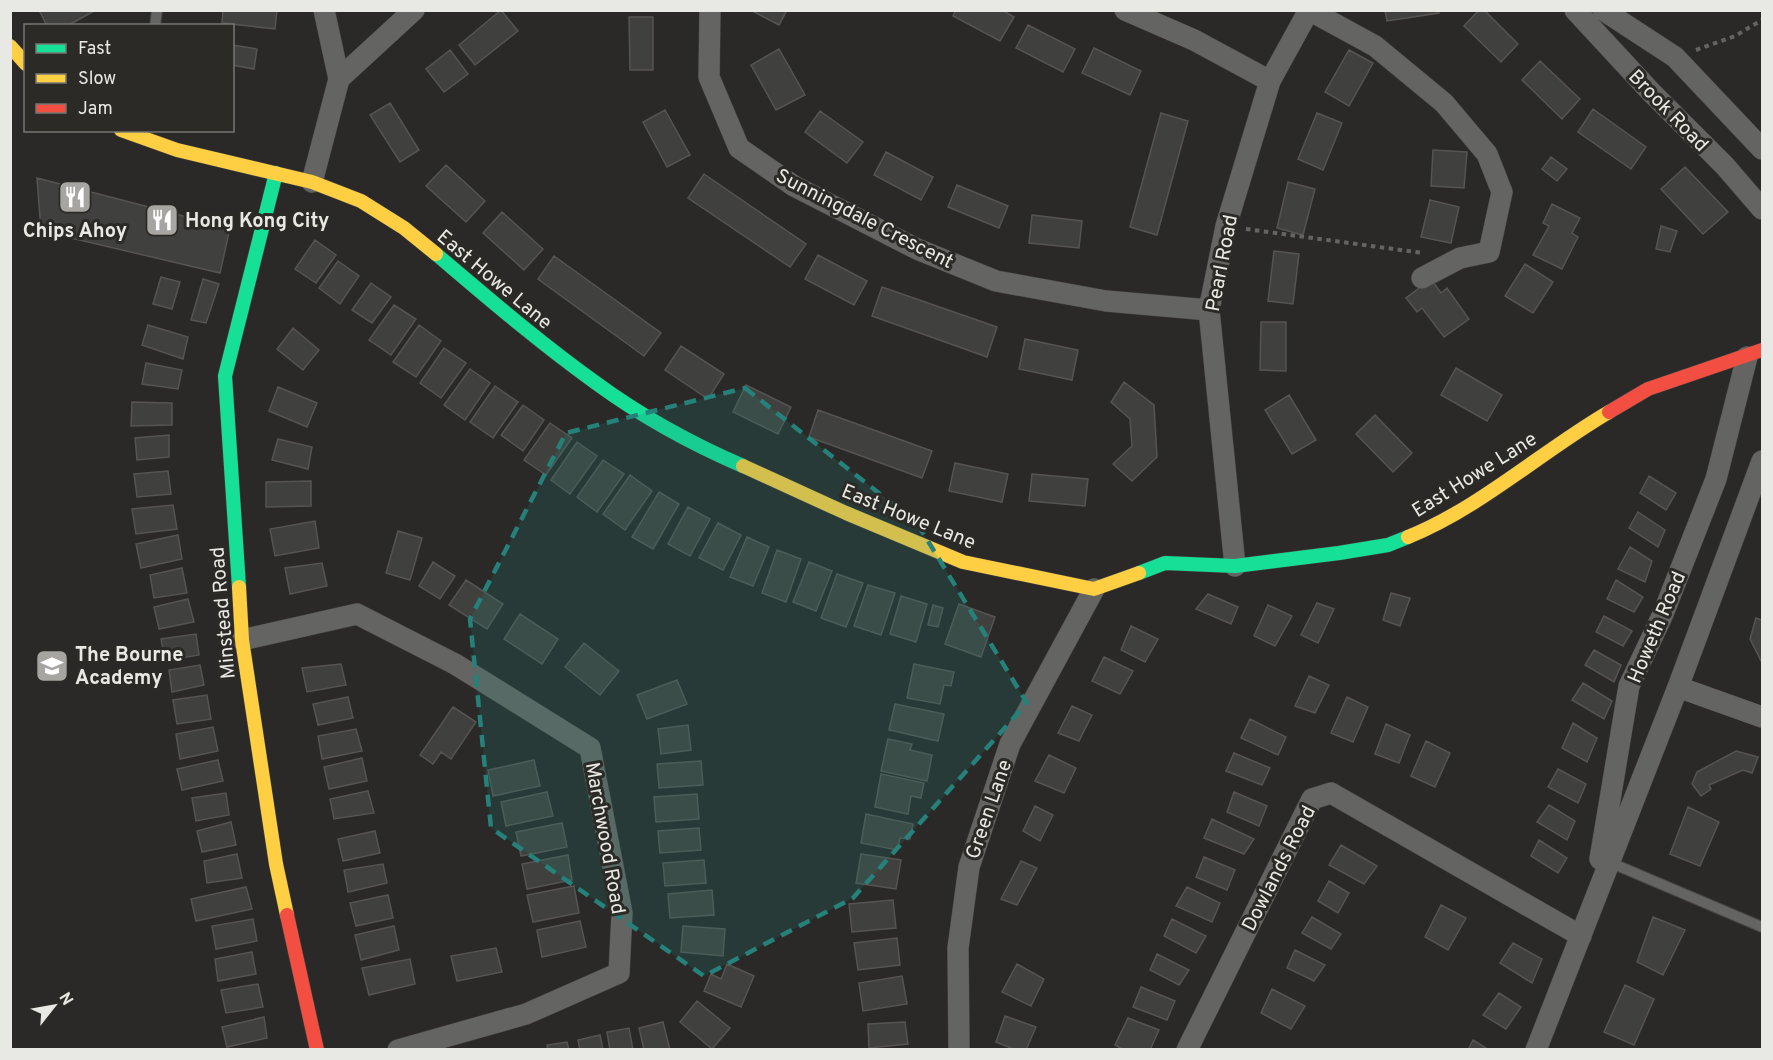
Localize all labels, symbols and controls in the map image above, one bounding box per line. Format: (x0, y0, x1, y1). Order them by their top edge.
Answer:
legend (24, 24, 234, 132)
text: Fast (78, 38, 111, 61)
street label: Brook Road (1622, 65, 1713, 158)
text: Slow (78, 68, 116, 91)
text: Jam (78, 98, 113, 121)
street label: Sunningdale Crescent (771, 164, 957, 276)
restaurant icon: Chips Ahoy (57, 179, 93, 215)
restaurant icon: Hong Kong City (144, 202, 180, 238)
place label: Hong Kong City (185, 209, 329, 235)
street label: Pearl Road (1201, 213, 1245, 314)
place label: Chips Ahoy (23, 219, 127, 245)
street label: East Howe Lane (431, 225, 557, 336)
street label: East Howe Lane (1408, 427, 1542, 525)
street label: East Howe Lane (837, 479, 979, 557)
street label: Minstead Road (205, 546, 243, 680)
street label: Howeth Road (1623, 568, 1693, 688)
place label: The Bourne Academy (75, 643, 183, 692)
school or university icon: The Bourne Academy (34, 648, 70, 684)
street label: Green Lane (961, 757, 1019, 863)
street label: Marchwood Road (578, 760, 630, 916)
street label: Dowlands Road (1237, 802, 1323, 936)
north arrow (24, 976, 84, 1036)
text: N (54, 989, 77, 1009)

